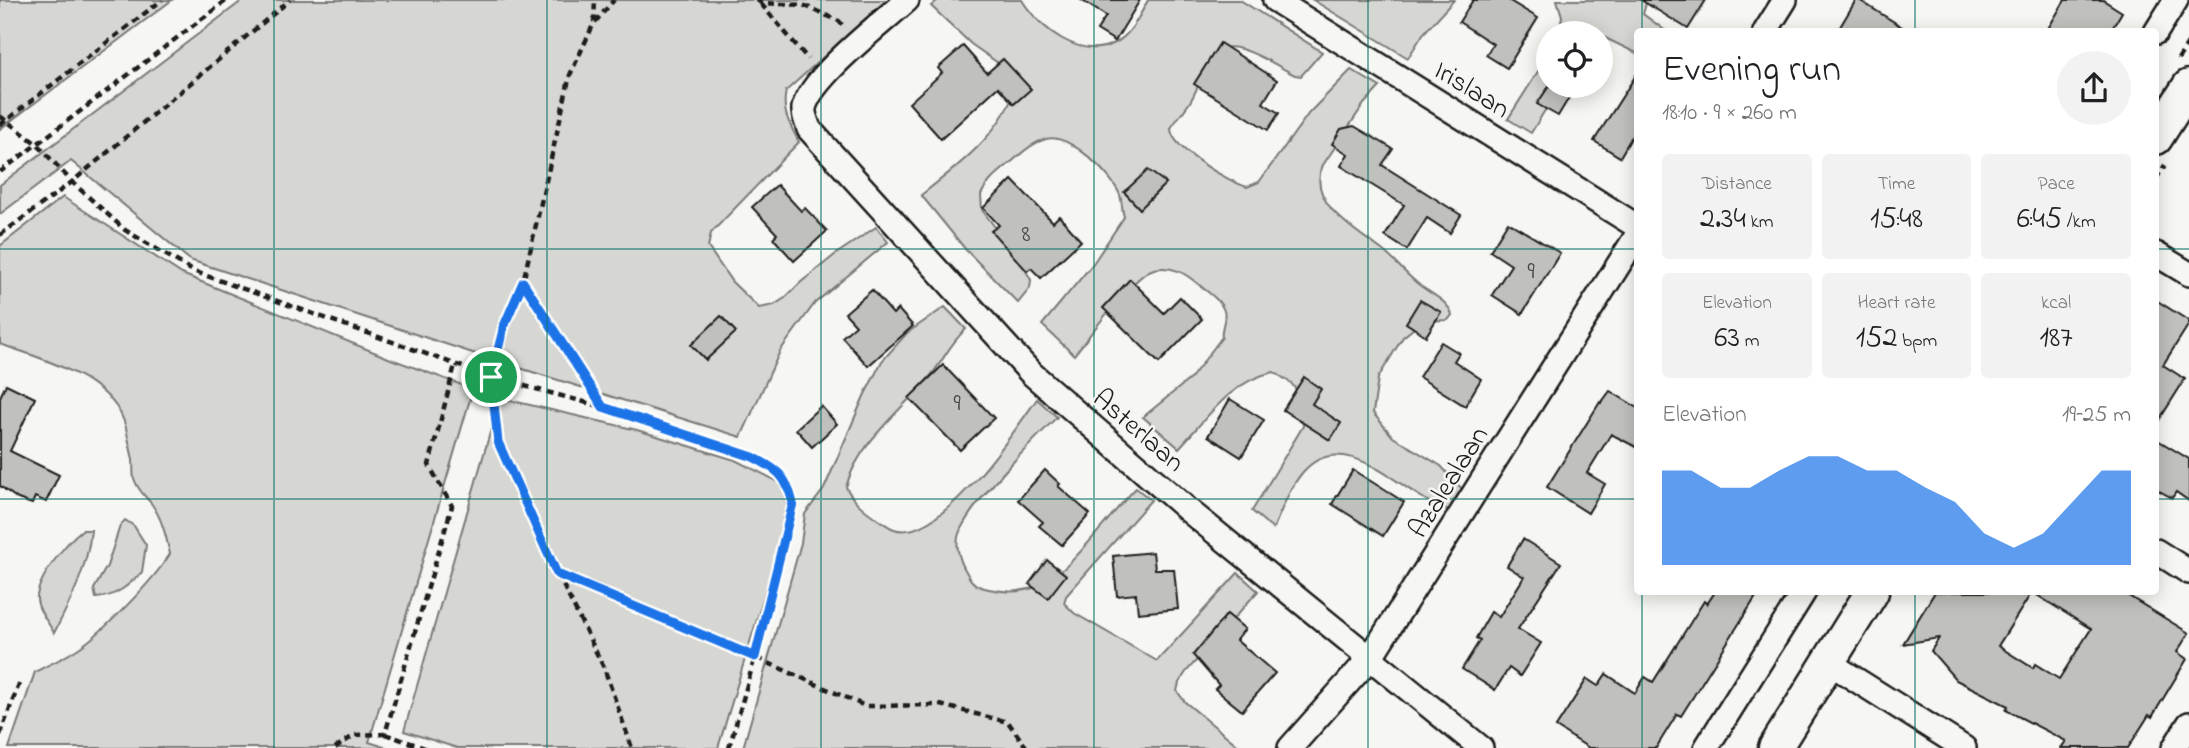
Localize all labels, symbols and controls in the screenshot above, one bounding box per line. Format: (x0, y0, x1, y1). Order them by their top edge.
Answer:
map controls (1536, 21, 1613, 98)
button: locate (1536, 21, 1613, 98)
text: Evening run (1662, 43, 1841, 99)
button: share (2057, 51, 2131, 125)
street label: Irislaan (1425, 52, 1517, 130)
text: 18:10 · 9 × 260 m (1662, 97, 1797, 130)
text: Distance (1702, 171, 1772, 198)
text: Time (1878, 171, 1915, 198)
text: Pace (2038, 171, 2075, 198)
text: 2.34 (1700, 198, 1746, 242)
text: 15:48 (1870, 198, 1923, 242)
text: 6:45 (2017, 198, 2062, 242)
text: km (1746, 209, 1774, 236)
text: /km (2062, 209, 2096, 236)
house number: 8 (1022, 218, 1031, 253)
house number: 9 (1527, 255, 1535, 290)
text: Elevation (1702, 290, 1772, 317)
text: Heart rate (1858, 290, 1935, 317)
text: kcal (2041, 290, 2071, 317)
text: 63 (1714, 317, 1740, 361)
text: 152 (1856, 317, 1897, 361)
text: 187 (2040, 317, 2073, 361)
text: m (1740, 328, 1759, 355)
text: bpm (1897, 328, 1937, 355)
pin (461, 347, 521, 407)
icon: arrive (472, 358, 510, 396)
street label: Asterlaan (1082, 380, 1193, 483)
house number: 9 (953, 387, 961, 422)
text: Elevation (1662, 399, 1747, 432)
text: 19–25 m (2062, 399, 2131, 432)
street label: Azalealaan (1399, 419, 1501, 547)

